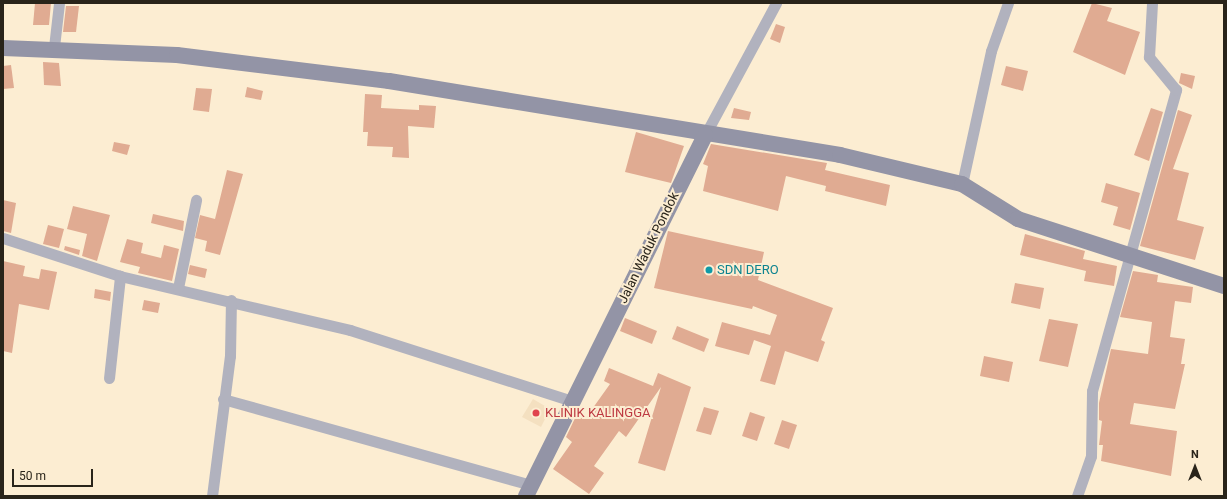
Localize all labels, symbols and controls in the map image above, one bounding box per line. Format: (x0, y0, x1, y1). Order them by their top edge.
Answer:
street label: Jalan Waduk Pondok (615, 190, 683, 306)
place label: SDN DERO (717, 262, 779, 278)
marker: SDN DERO (704, 265, 714, 275)
place label: KLINIK KALINGGA (545, 405, 651, 421)
marker: KLINIK KALINGGA (530, 407, 542, 419)
north arrow (1175, 447, 1215, 487)
text: N (1191, 448, 1199, 461)
scale bar (14, 461, 95, 487)
text: 50 m (19, 469, 46, 483)

